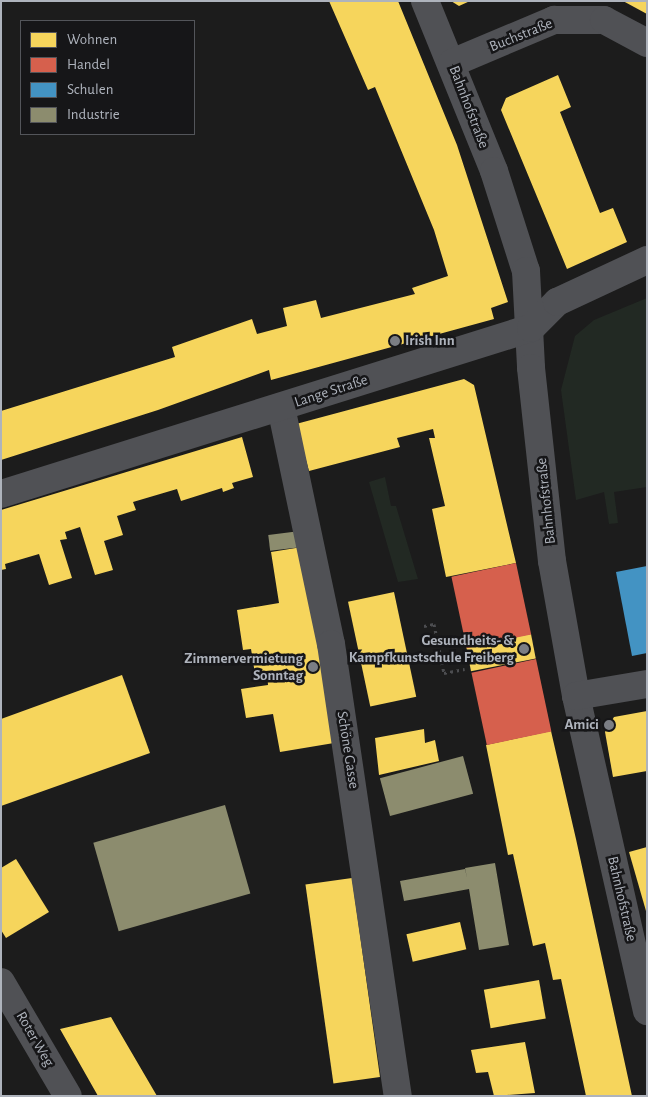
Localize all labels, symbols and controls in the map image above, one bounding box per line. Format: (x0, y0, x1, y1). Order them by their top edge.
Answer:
street label: Buchstraße (487, 14, 555, 56)
legend (20, 20, 195, 135)
text: Wohnen (67, 32, 117, 47)
text: Handel (67, 57, 110, 72)
street label: Bahnhofstraße (445, 63, 493, 151)
text: Schulen (67, 82, 113, 97)
text: Industrie (67, 107, 120, 122)
place label: Irish Inn (405, 332, 455, 350)
marker: Irish Inn (389, 335, 401, 347)
street label: Lange Straße (292, 371, 370, 411)
street label: Bahnhofstraße (533, 457, 559, 545)
place label: Gesundheits- & Kampfkunstschule Freiberg (349, 631, 514, 666)
marker: Gesundheits- & Kampfkunstschule Freiberg (518, 643, 530, 655)
place label: Zimmervermietung Sonntag (184, 649, 303, 684)
marker: Zimmervermietung Sonntag (307, 661, 319, 673)
street label: Schöne Gasse (333, 710, 363, 790)
place label: Amici (564, 716, 599, 734)
marker: Amici (603, 719, 615, 731)
street label: Bahnhofstraße (603, 855, 641, 943)
street label: Roter Weg (12, 1008, 58, 1070)

